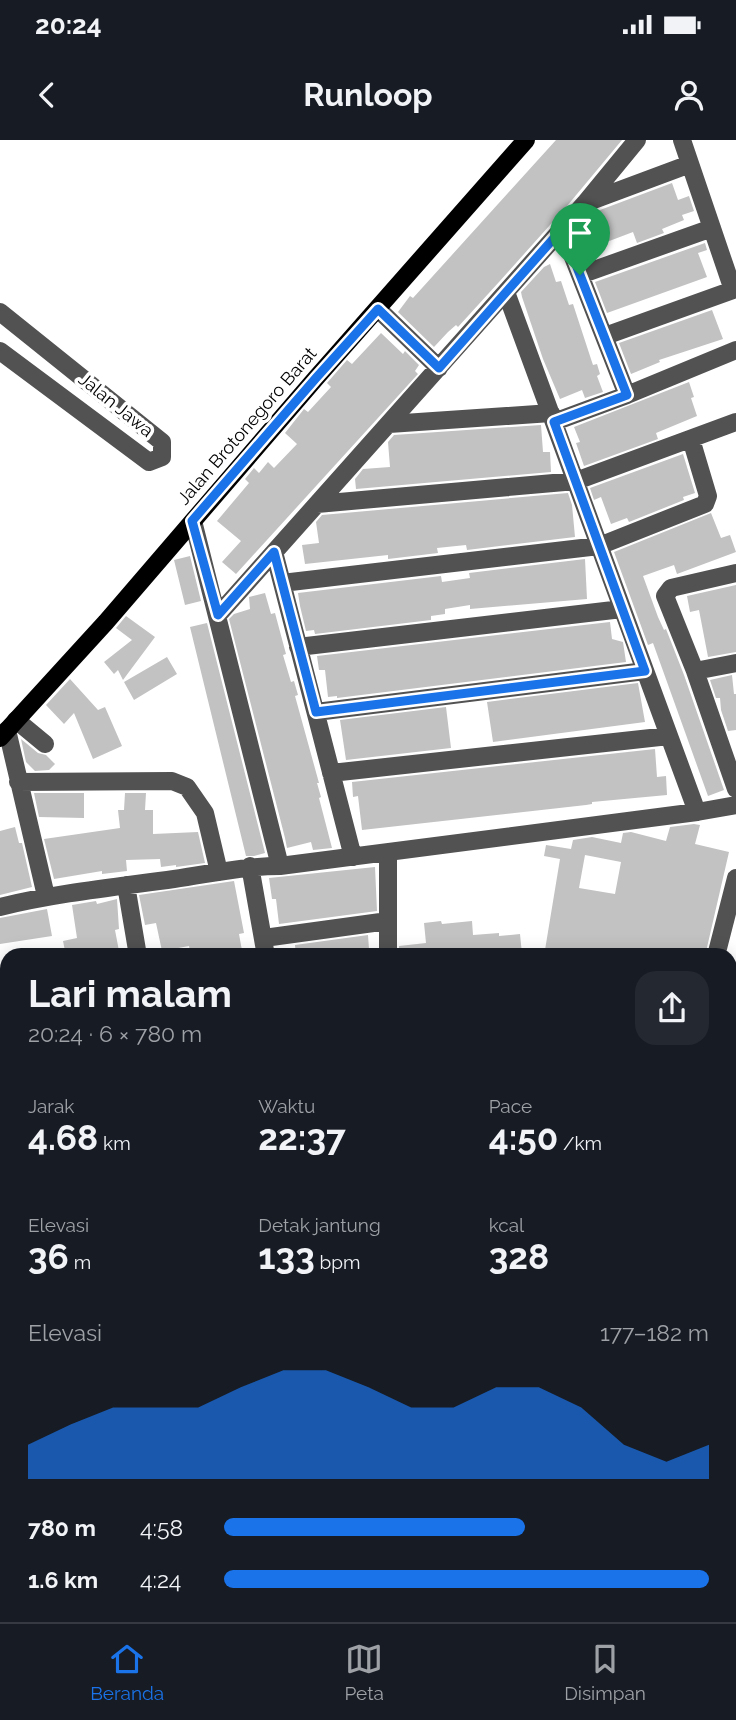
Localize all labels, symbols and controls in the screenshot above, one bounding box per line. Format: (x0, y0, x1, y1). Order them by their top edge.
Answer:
text: 20:24 (35, 10, 102, 40)
icon: back (28, 76, 66, 114)
text: Runloop (303, 76, 433, 113)
icon: person (670, 76, 708, 114)
pin (550, 203, 610, 275)
icon: arrive (561, 214, 599, 252)
street label: Jalan Brotonegoro Barat (173, 343, 321, 509)
street label: Jalan Jawa (75, 368, 158, 441)
text: Lari malam (28, 971, 232, 1016)
button: share (635, 971, 709, 1045)
text: 20:24 · 6 × 780 m (28, 1020, 202, 1047)
text: Jarak (28, 1095, 74, 1117)
text: Waktu (258, 1095, 315, 1117)
text: Pace (489, 1095, 532, 1117)
text: 4.68 (28, 1117, 98, 1158)
text: 22:37 (258, 1117, 346, 1158)
text: 4:50 (489, 1117, 558, 1158)
text: km (98, 1132, 131, 1154)
text: /km (558, 1132, 602, 1154)
text: Elevasi (28, 1214, 89, 1236)
text: Detak jantung (258, 1214, 381, 1236)
text: kcal (489, 1214, 524, 1236)
text: 36 (28, 1236, 69, 1277)
text: 133 (258, 1236, 315, 1277)
text: 328 (489, 1236, 549, 1277)
text: m (69, 1251, 91, 1273)
text: bpm (315, 1251, 360, 1273)
text: Elevasi (28, 1319, 102, 1346)
text: 177–182 m (600, 1319, 709, 1346)
text: 780 m (28, 1514, 96, 1541)
text: 4:58 (140, 1514, 183, 1541)
text: 1.6 km (28, 1566, 98, 1593)
text: 4:24 (140, 1566, 181, 1593)
tab: Beranda (90, 1640, 164, 1704)
tab: Peta (344, 1640, 384, 1704)
tab: Disimpan (564, 1640, 646, 1704)

